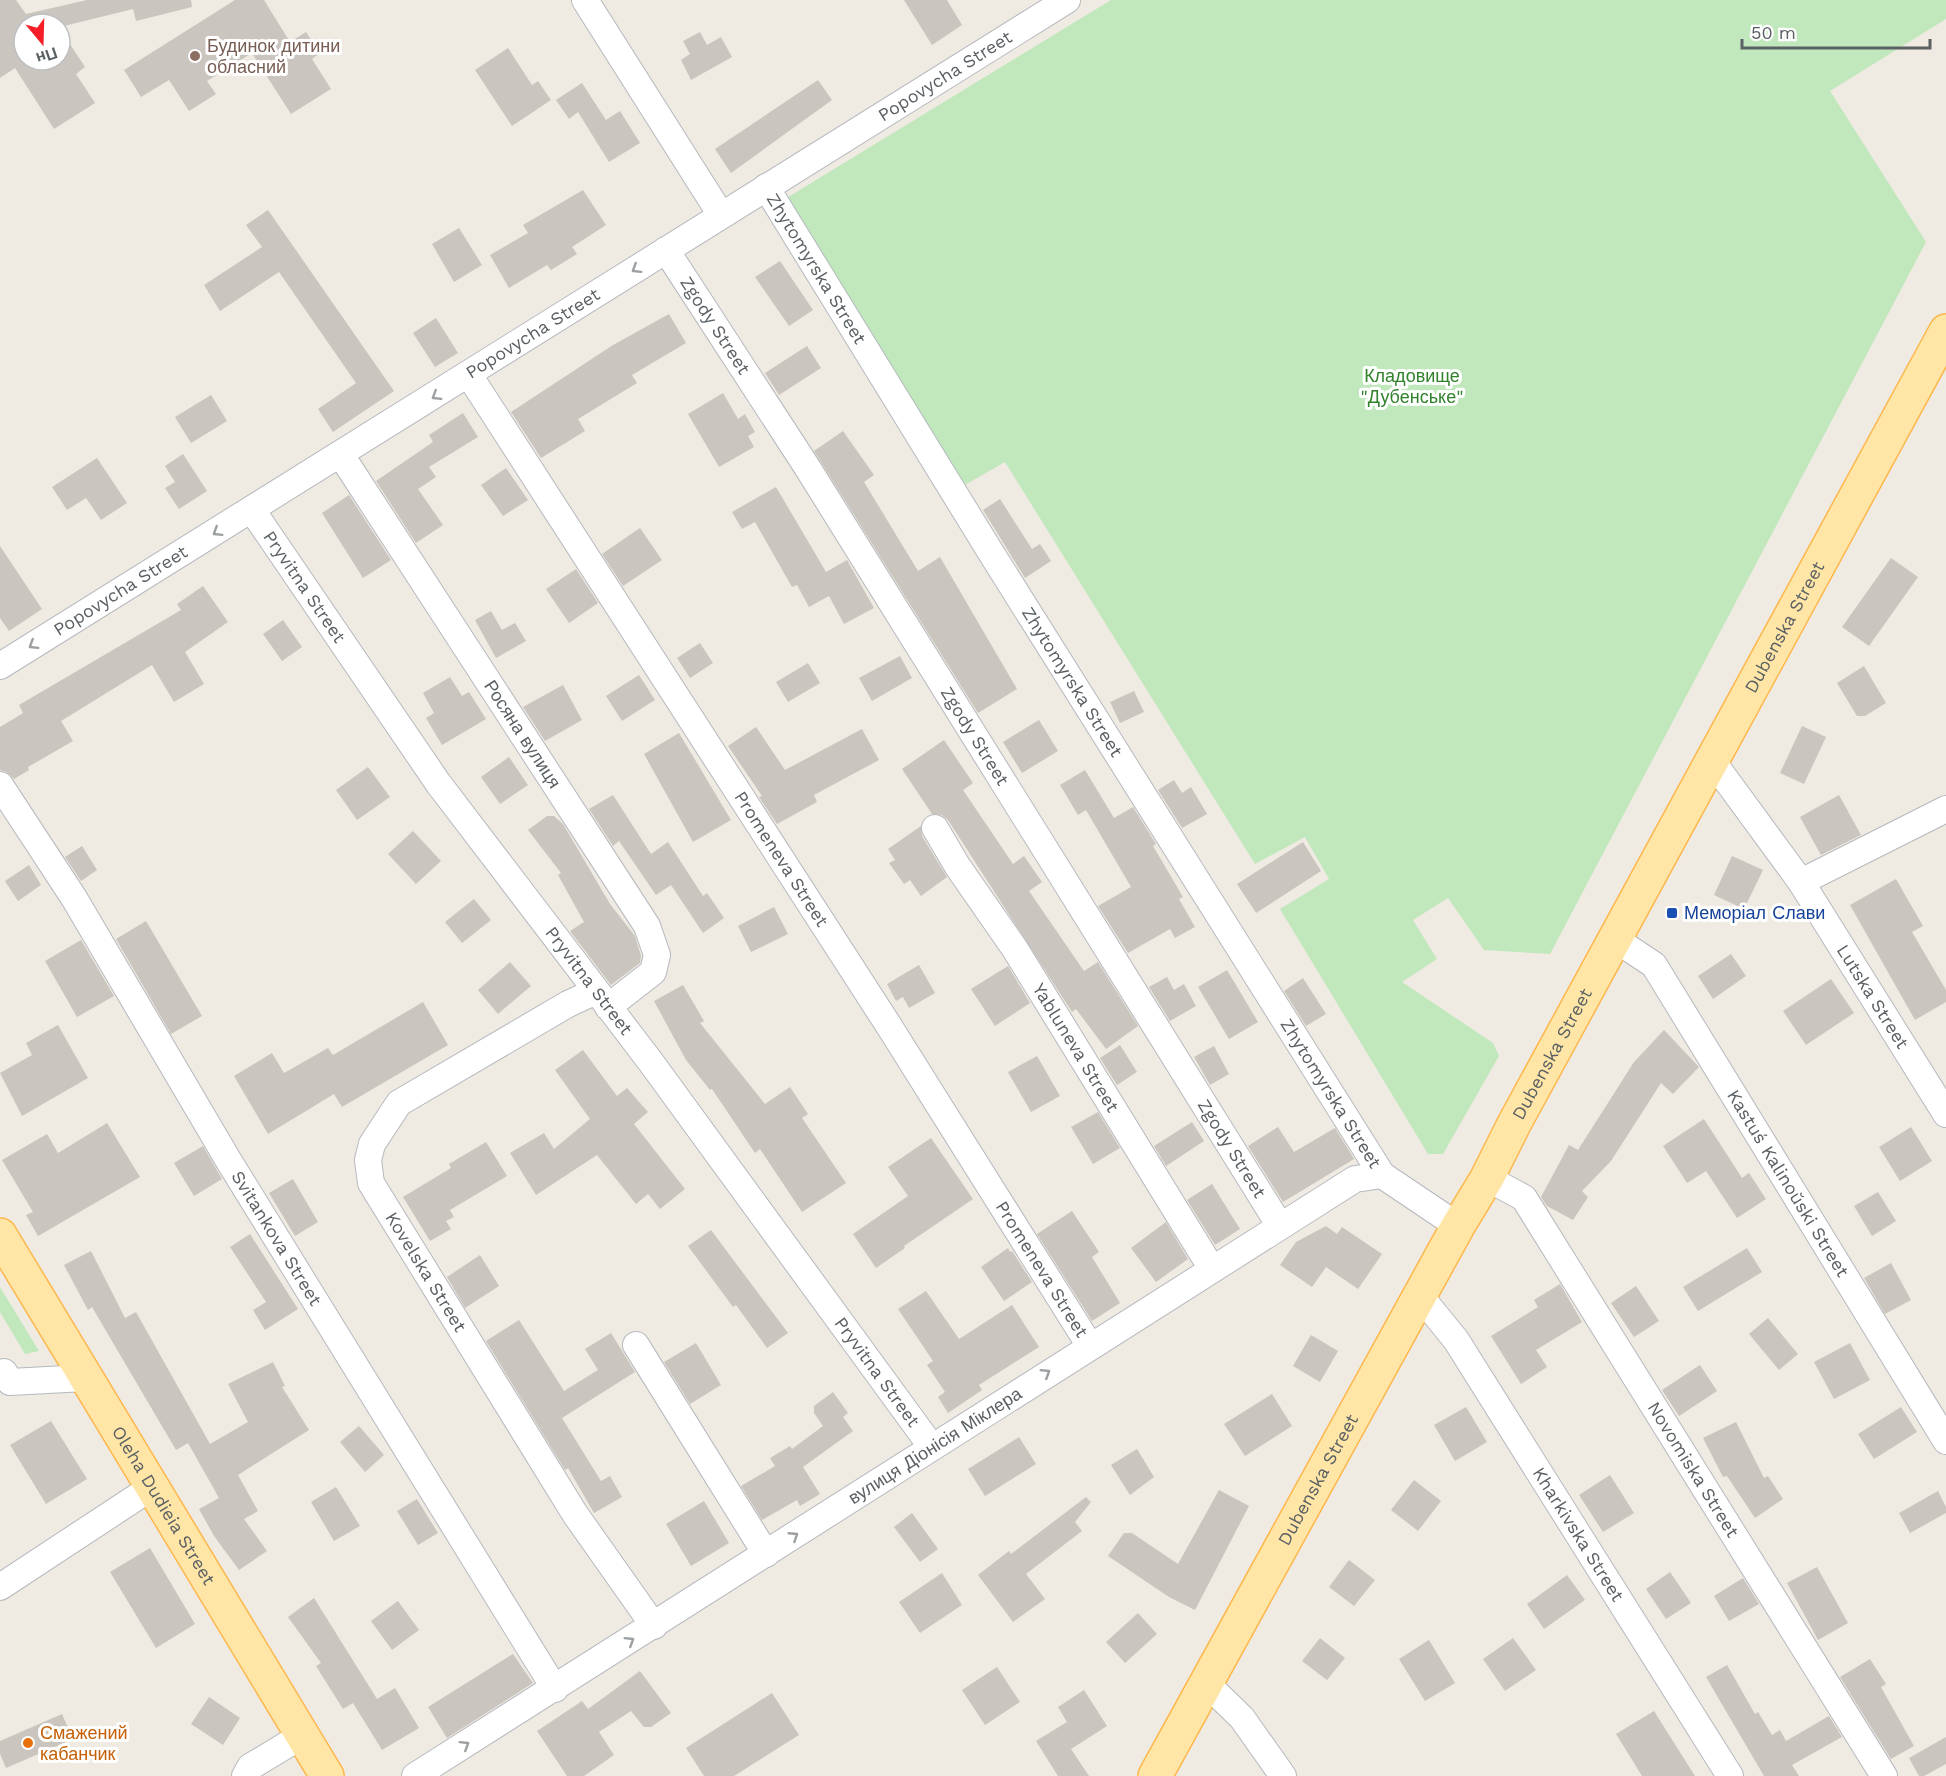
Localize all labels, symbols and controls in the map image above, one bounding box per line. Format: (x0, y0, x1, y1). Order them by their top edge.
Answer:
north arrow (12, 12, 72, 72)
scale bar (1742, 12, 1930, 50)
text: 50 m (1751, 22, 1796, 43)
street label: Popovycha Street (874, 26, 1016, 125)
place label: Будинок дитини обласний (207, 35, 340, 77)
text: Пн (34, 43, 60, 68)
marker: Будинок дитини обласний (188, 49, 202, 63)
street label: Zhytomyrska Street (763, 189, 871, 348)
one-way arrow (632, 261, 642, 273)
street label: Zgody Street (676, 272, 755, 378)
street label: Popovycha Street (462, 283, 604, 383)
park label: Кладовище "Дубенське" (1361, 365, 1463, 407)
one-way arrow (432, 388, 442, 400)
one-way arrow (213, 525, 223, 537)
street label: Pryvitna Street (259, 527, 350, 647)
street label: Popovycha Street (49, 541, 191, 640)
street label: Dubenska Street (1740, 557, 1829, 696)
street label: Zhytomyrska Street (1018, 603, 1128, 761)
one-way arrow (29, 638, 39, 650)
street label: Росяна вулиця (480, 676, 566, 792)
street label: Zgody Street (937, 683, 1014, 789)
street label: Promeneva Street (730, 787, 833, 931)
place label: Меморіал Слави (1684, 902, 1825, 923)
marker: Меморіал Слави (1665, 906, 1679, 920)
street label: Pryvitna Street (541, 922, 637, 1039)
street label: Lutska Street (1833, 940, 1914, 1053)
street label: Yabluneva Street (1029, 979, 1124, 1116)
street label: Dubenska Street (1507, 984, 1596, 1123)
street label: Zhytomyrska Street (1276, 1014, 1386, 1172)
street label: Kastuś Kalinoŭski Street (1723, 1086, 1854, 1281)
street label: Zgody Street (1194, 1095, 1271, 1202)
street label: Svitankova Street (227, 1167, 327, 1310)
street label: Promeneva Street (992, 1197, 1093, 1341)
street label: Kovelska Street (381, 1208, 471, 1336)
street label: Pryvitna Street (830, 1313, 925, 1431)
one-way arrow (1040, 1369, 1050, 1381)
street label: вулиця Діонісія Міклера (844, 1382, 1026, 1508)
street label: Novomiska Street (1643, 1398, 1744, 1541)
street label: Dubenska Street (1273, 1410, 1362, 1549)
street label: Oleha Dudieia Street (108, 1422, 220, 1589)
street label: Kharkivska Street (1529, 1463, 1629, 1605)
one-way arrow (787, 1532, 798, 1543)
one-way arrow (624, 1637, 634, 1649)
place label: Смажений кабанчик (40, 1722, 128, 1764)
marker: Смажений кабанчик (21, 1736, 35, 1750)
one-way arrow (459, 1741, 469, 1753)

